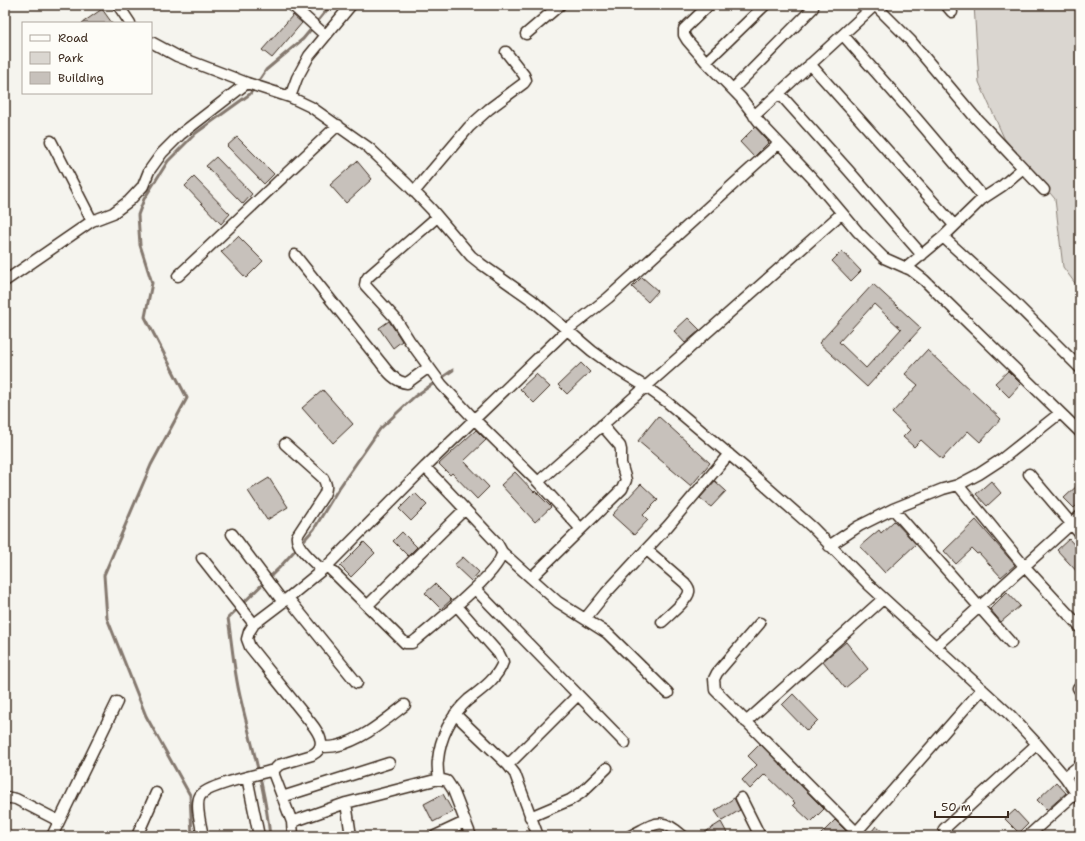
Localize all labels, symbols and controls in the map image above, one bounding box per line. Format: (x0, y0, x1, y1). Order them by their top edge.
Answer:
legend (22, 22, 152, 94)
text: Road (58, 30, 89, 46)
text: Park (58, 50, 84, 66)
text: Building (58, 70, 104, 86)
scale bar (935, 793, 1008, 819)
text: 50 m (941, 799, 971, 815)

